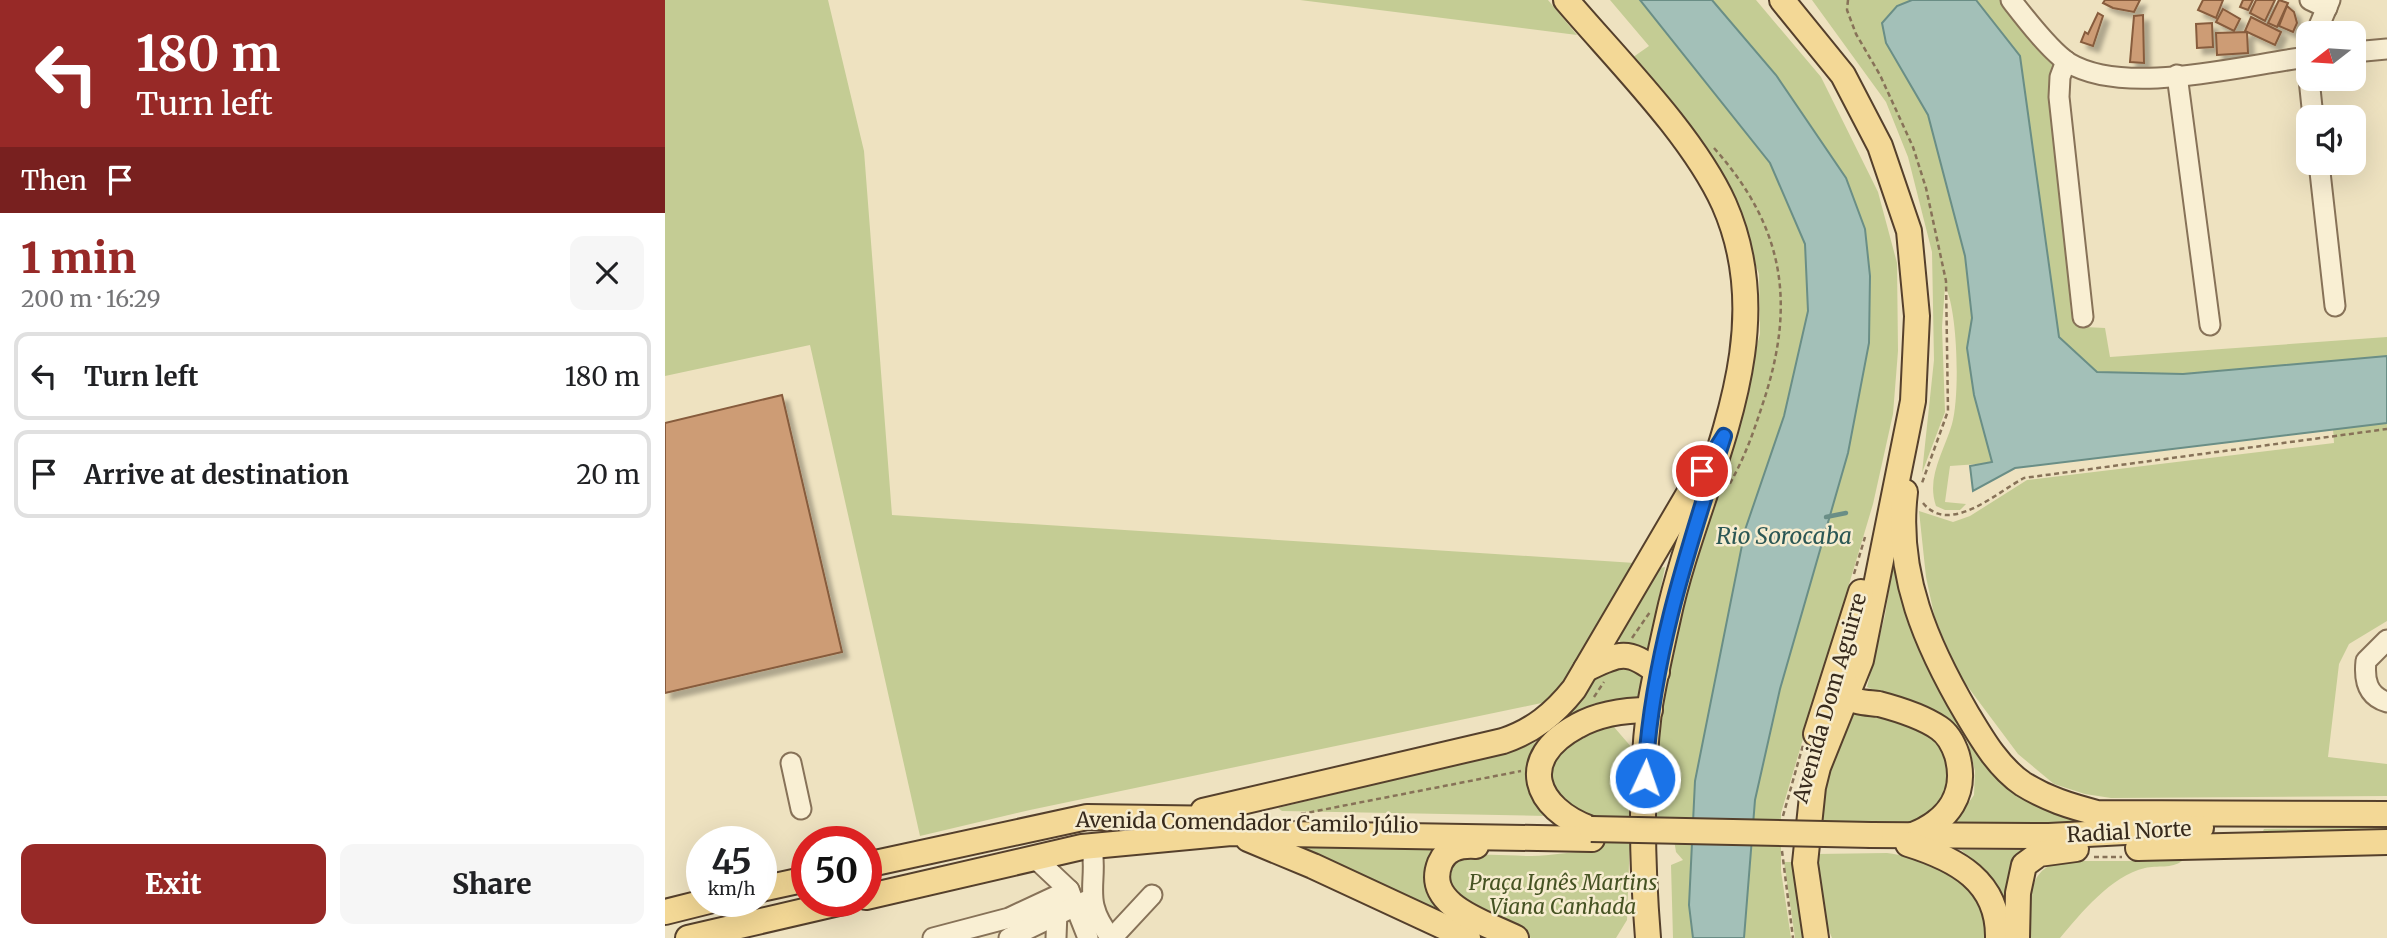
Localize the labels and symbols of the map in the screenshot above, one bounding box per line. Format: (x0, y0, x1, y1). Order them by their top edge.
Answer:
north arrow (2296, 21, 2366, 91)
pin (1672, 441, 1732, 501)
water label: Rio Sorocaba (1716, 521, 1852, 550)
street label: Avenida Dom Aguirre (1786, 590, 1872, 807)
position arrow (1608, 741, 1682, 815)
street label: Avenida Comendador Camilo Júlio (1074, 806, 1419, 839)
street label: Radial Norte (2066, 815, 2192, 848)
speed limit sign: 50 (791, 826, 882, 917)
park label: Praça Ignês Martins Viana Canhada (1469, 869, 1658, 920)

